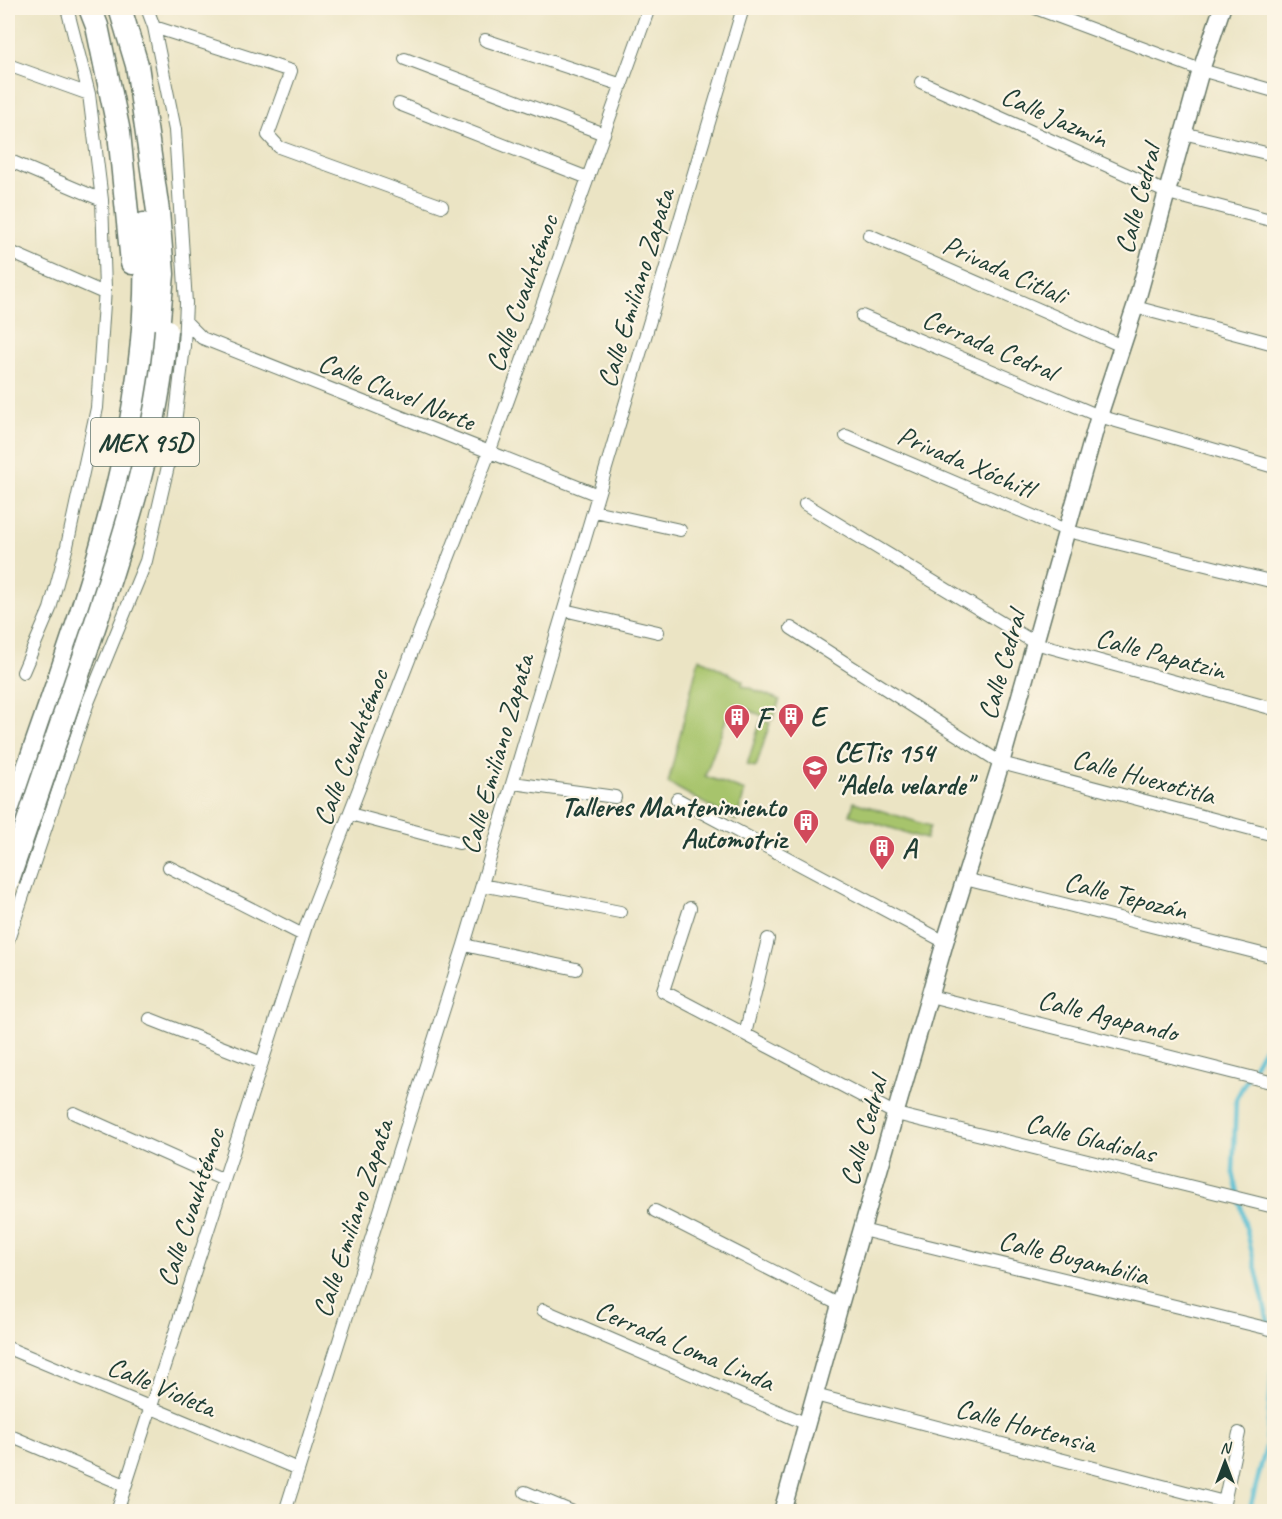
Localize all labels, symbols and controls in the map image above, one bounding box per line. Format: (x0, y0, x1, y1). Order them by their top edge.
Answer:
street label: Calle Jazmín (996, 77, 1115, 156)
street label: Calle Cedral (1106, 136, 1170, 257)
street label: Calle Emiliano Zapata (589, 182, 683, 392)
street label: Calle Cuauhtémoc (477, 209, 566, 376)
street label: Privada Citlali (937, 227, 1076, 314)
street label: Cerrada Cedral (917, 301, 1067, 390)
street label: Calle Clavel Norte (314, 344, 482, 439)
street label: Privada Xóchitl (892, 417, 1044, 508)
road number: MEX 95D (91, 418, 199, 466)
street label: Calle Cedral (969, 602, 1035, 723)
street label: Calle Papatzin (1092, 619, 1231, 688)
street label: Calle Emiliano Zapata (451, 648, 542, 858)
street label: Calle Cuauhtémoc (305, 663, 397, 830)
place label: E (810, 699, 829, 734)
place label: F (756, 700, 775, 735)
building icon: E (776, 701, 806, 739)
building icon: F (722, 702, 752, 740)
place label: CETis 154 "Adela velarde" (834, 735, 979, 802)
street label: Calle Huexotitla (1069, 741, 1221, 813)
school or university icon: CETis 154 "Adela velarde" (800, 753, 830, 791)
place label: Talleres Mantenimiento Automotriz (561, 789, 789, 856)
building icon: Talleres Mantenimiento Automotriz (791, 807, 821, 845)
place label: A (902, 831, 918, 866)
building icon: A (867, 833, 897, 871)
street label: Calle Tepozán (1061, 863, 1192, 928)
street label: Calle Agapando (1034, 981, 1184, 1050)
street label: Calle Cedral (831, 1068, 897, 1189)
street label: Calle Gladiolas (1022, 1104, 1162, 1171)
street label: Calle Emiliano Zapata (304, 1112, 402, 1321)
street label: Calle Cuauhtémoc (148, 1122, 233, 1291)
street label: Calle Bugambilia (995, 1222, 1154, 1293)
street label: Cerrada Loma Linda (590, 1292, 781, 1400)
street label: Calle Violeta (102, 1348, 224, 1426)
street label: Calle Hortensia (952, 1390, 1102, 1462)
north arrow (1195, 1432, 1255, 1492)
text: N (1220, 1438, 1233, 1458)

